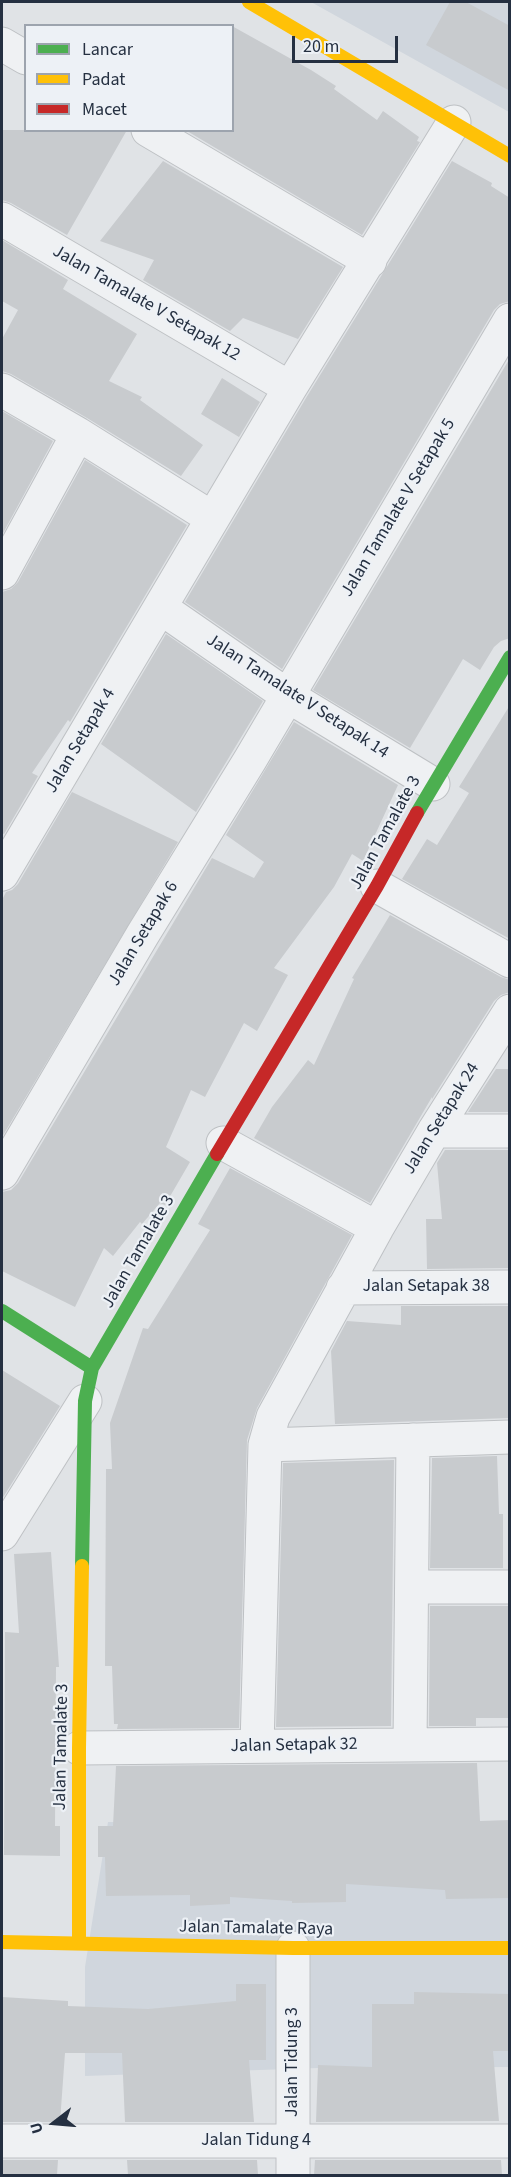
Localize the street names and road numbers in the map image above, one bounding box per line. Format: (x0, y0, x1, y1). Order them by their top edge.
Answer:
street label: Jalan Tamalate V Setapak 12 (48, 241, 244, 367)
street label: Jalan Tamalate V Setapak 5 (337, 415, 461, 601)
street label: Jalan Tamalate V Setapak 14 (202, 630, 392, 764)
street label: Jalan Setapak 4 (41, 685, 121, 797)
street label: Jalan Tamalate 3 (346, 772, 426, 894)
street label: Jalan Setapak 6 (104, 878, 184, 990)
street label: Jalan Setapak 24 (399, 1059, 485, 1179)
street label: Jalan Tamalate 3 (98, 1192, 180, 1312)
street label: Jalan Setapak 38 (362, 1276, 490, 1298)
street label: Jalan Tamalate 3 (50, 1683, 74, 1811)
street label: Jalan Setapak 32 (230, 1734, 358, 1758)
street label: Jalan Tamalate Raya (179, 1917, 333, 1941)
street label: Jalan Tidung 3 (282, 2007, 304, 2117)
street label: Jalan Tidung 4 (201, 2130, 311, 2152)

